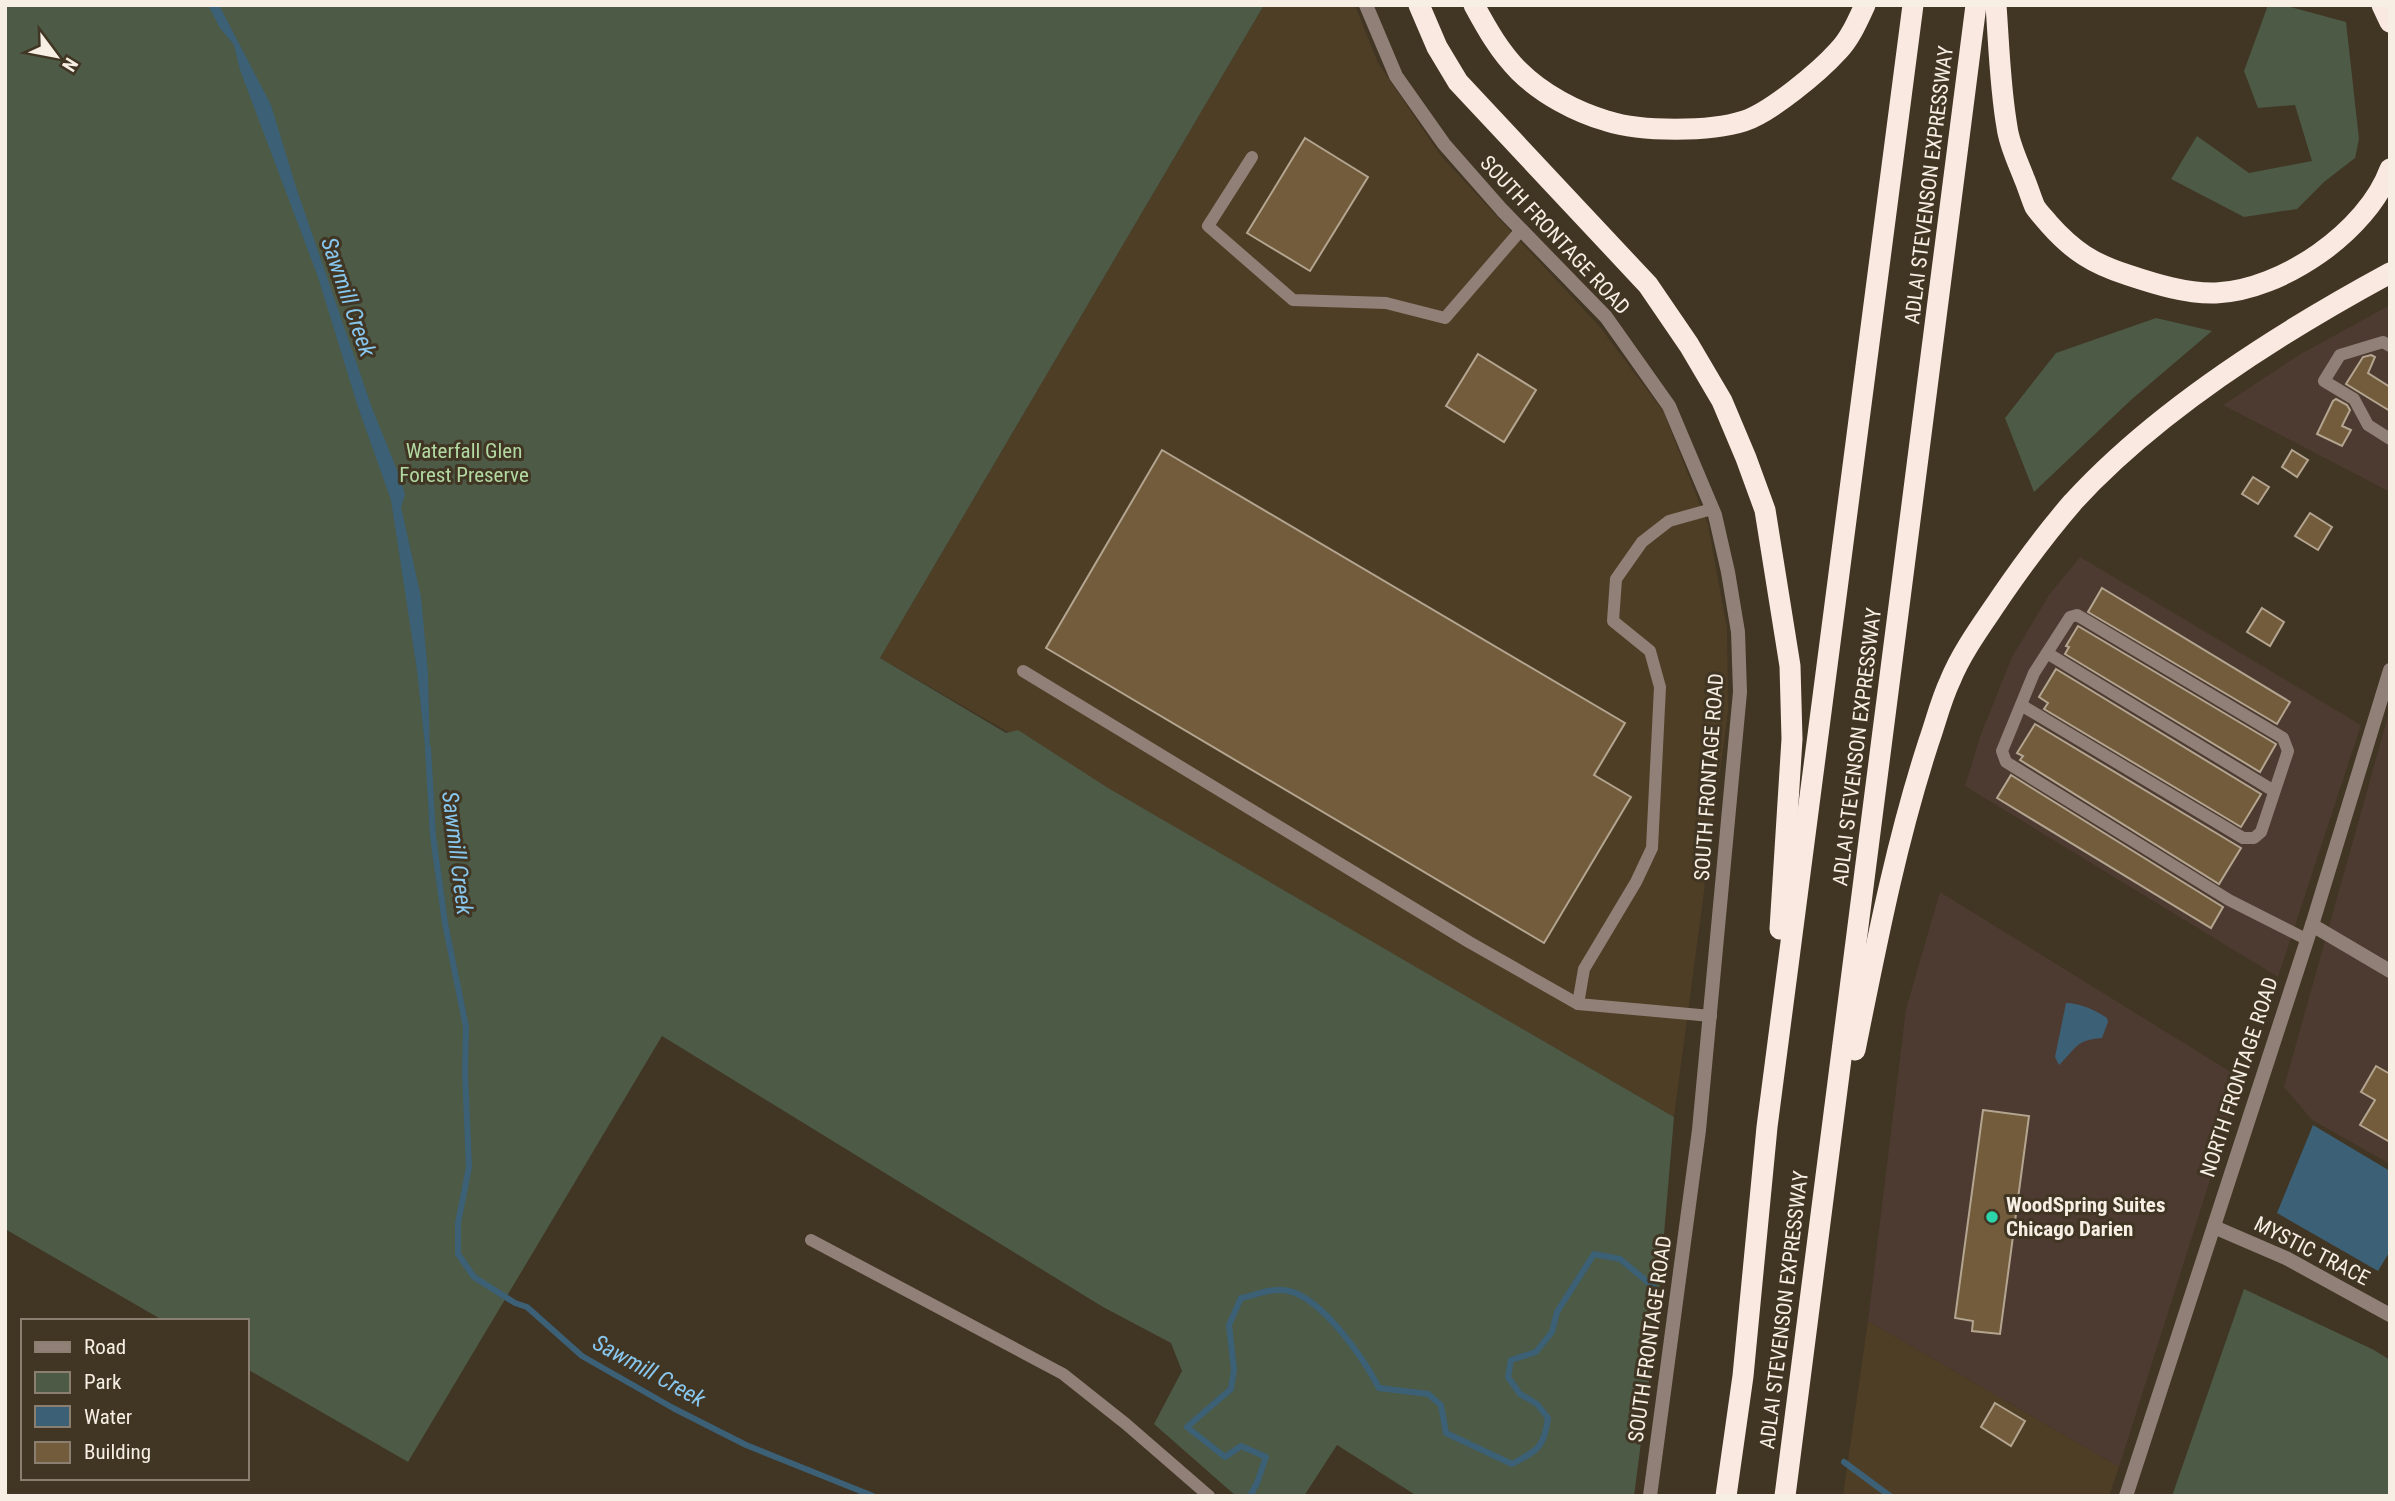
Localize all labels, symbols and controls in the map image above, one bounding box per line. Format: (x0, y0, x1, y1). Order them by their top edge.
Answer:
north arrow (21, 21, 91, 91)
street label: ADLAI STEVENSON EXPRESSWAY (1900, 45, 1958, 325)
text: N (57, 54, 83, 76)
street label: SOUTH FRONTAGE ROAD (1475, 151, 1635, 319)
water label: Sawmill Creek (315, 234, 381, 361)
park label: Waterfall Glen Forest Preserve (399, 439, 529, 487)
street label: ADLAI STEVENSON EXPRESSWAY (1828, 607, 1886, 887)
street label: SOUTH FRONTAGE ROAD (1690, 672, 1728, 882)
water label: Sawmill Creek (436, 790, 478, 917)
street label: NORTH FRONTAGE ROAD (2195, 974, 2283, 1180)
street label: ADLAI STEVENSON EXPRESSWAY (1755, 1170, 1813, 1450)
place label: WoodSpring Suites Chicago Darien (2006, 1193, 2165, 1241)
marker: WoodSpring Suites Chicago Darien (1984, 1209, 2000, 1225)
street label: MYSTIC TRACE (2250, 1212, 2374, 1290)
street label: SOUTH FRONTAGE ROAD (1624, 1234, 1676, 1444)
legend (21, 1319, 248, 1480)
water label: Sawmill Creek (588, 1329, 711, 1413)
text: Road (84, 1335, 126, 1359)
text: Park (84, 1370, 122, 1394)
text: Water (84, 1405, 132, 1429)
text: Building (84, 1440, 151, 1464)

